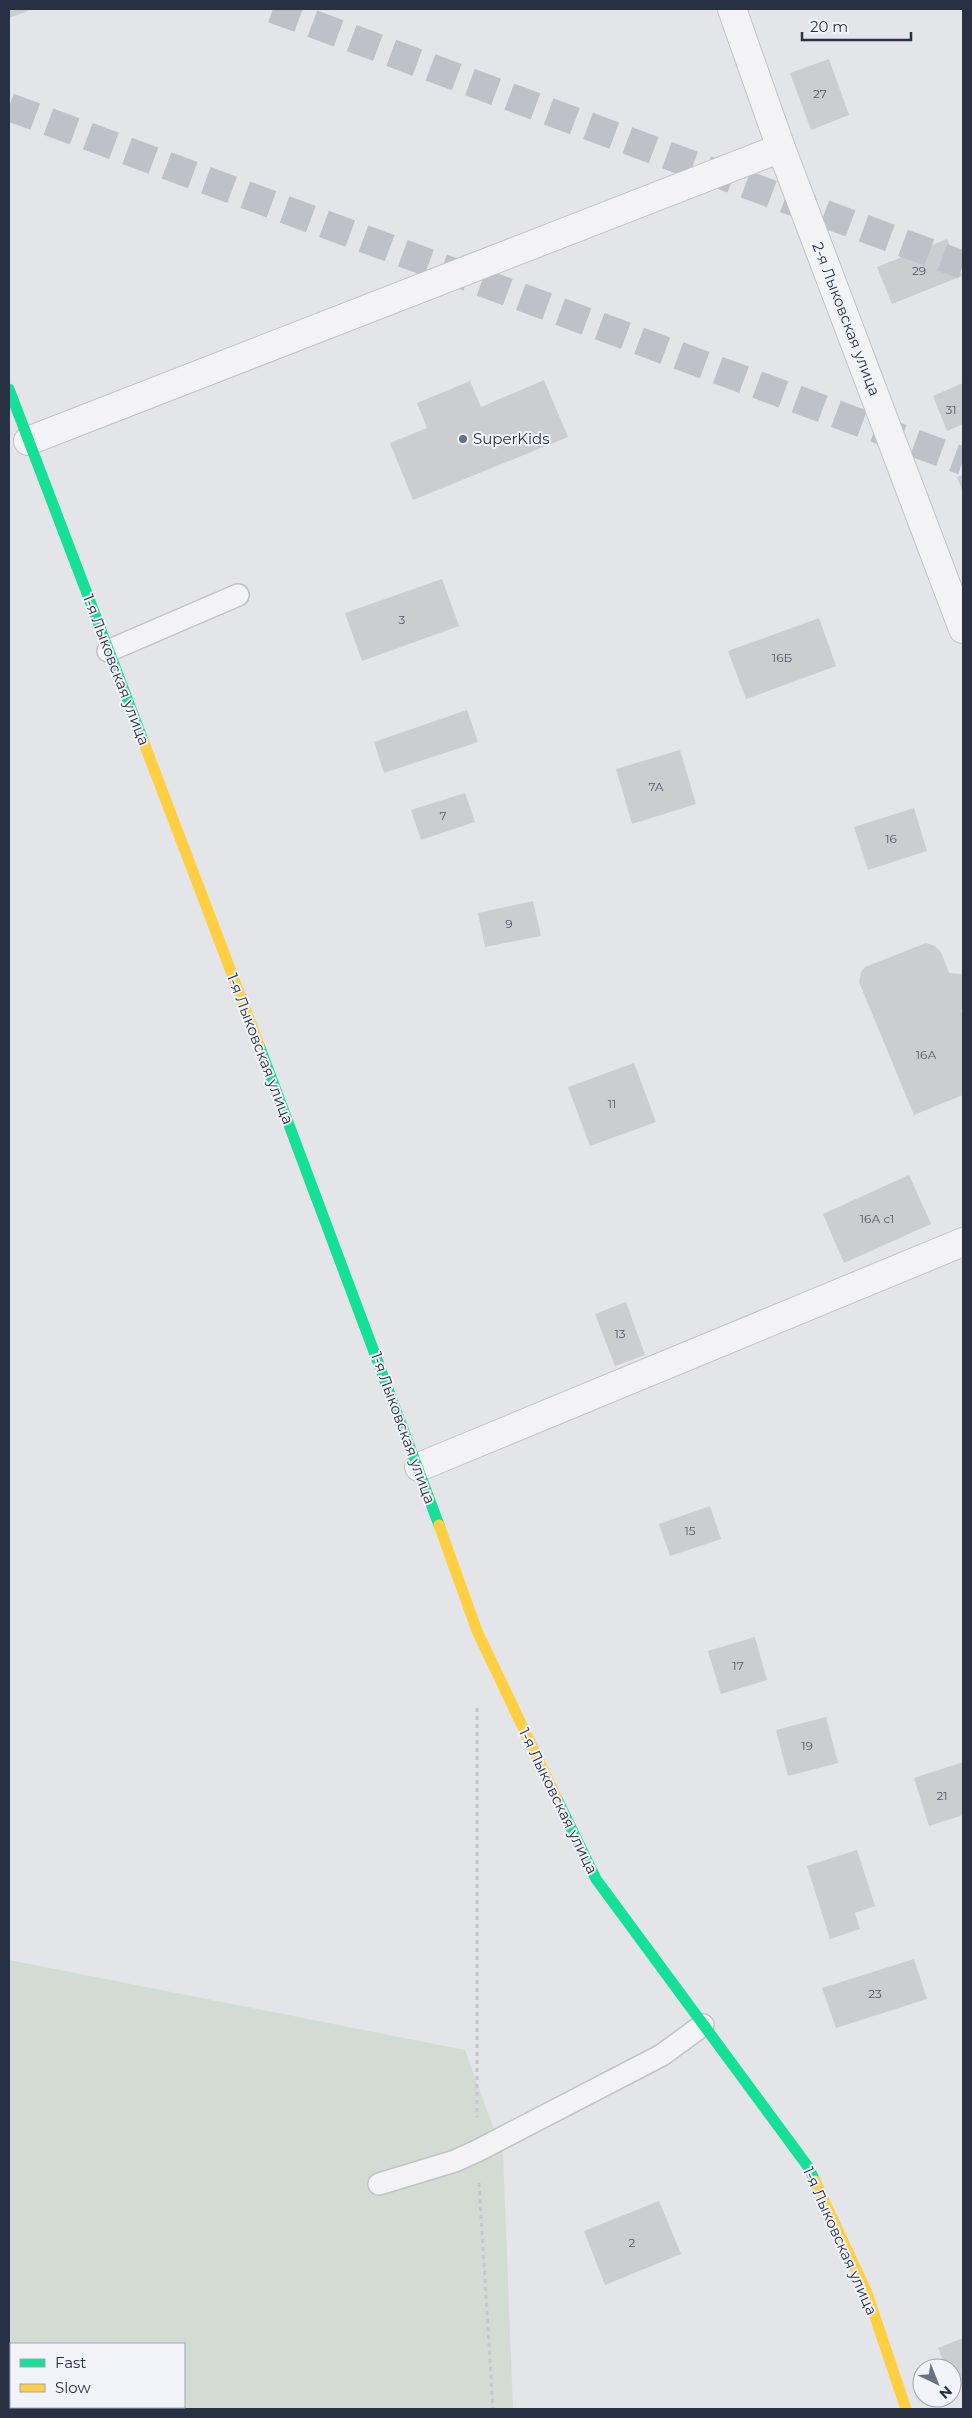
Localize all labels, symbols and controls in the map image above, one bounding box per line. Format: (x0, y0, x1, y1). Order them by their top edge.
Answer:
scale bar (802, 10, 911, 42)
text: 20 m (810, 17, 848, 36)
house number: 27 (813, 86, 827, 101)
street label: 2-я Лыковская улица (808, 239, 885, 398)
house number: 29 (912, 263, 926, 278)
house number: 31 (945, 402, 957, 417)
place label: SuperKids (473, 429, 550, 448)
marker: SuperKids (457, 433, 469, 445)
street label: 1-я Лыковская улица (79, 592, 154, 748)
house number: 3 (399, 612, 406, 627)
house number: 16Б (772, 650, 792, 665)
house number: 7А (648, 779, 664, 794)
house number: 7 (439, 808, 447, 823)
house number: 16 (885, 831, 897, 846)
house number: 9 (505, 916, 513, 931)
street label: 1-я Лыковская улица (223, 971, 298, 1127)
house number: 16А (916, 1047, 936, 1062)
house number: 11 (608, 1096, 616, 1111)
house number: 16А с1 (860, 1211, 894, 1226)
house number: 13 (614, 1326, 626, 1341)
street label: 1-я Лыковская улица (367, 1349, 440, 1506)
house number: 15 (684, 1523, 696, 1538)
house number: 17 (732, 1658, 744, 1673)
street label: 1-я Лыковская улица (515, 1725, 602, 1877)
house number: 19 (801, 1738, 813, 1753)
house number: 21 (936, 1788, 948, 1803)
house number: 23 (868, 1986, 882, 2001)
street label: 1-я Лыковская улица (799, 2164, 882, 2318)
house number: 2 (629, 2235, 636, 2250)
legend (10, 2343, 185, 2408)
text: Fast (55, 2353, 86, 2372)
north arrow (912, 2358, 962, 2408)
text: Slow (55, 2378, 91, 2397)
text: N (936, 2382, 956, 2403)

